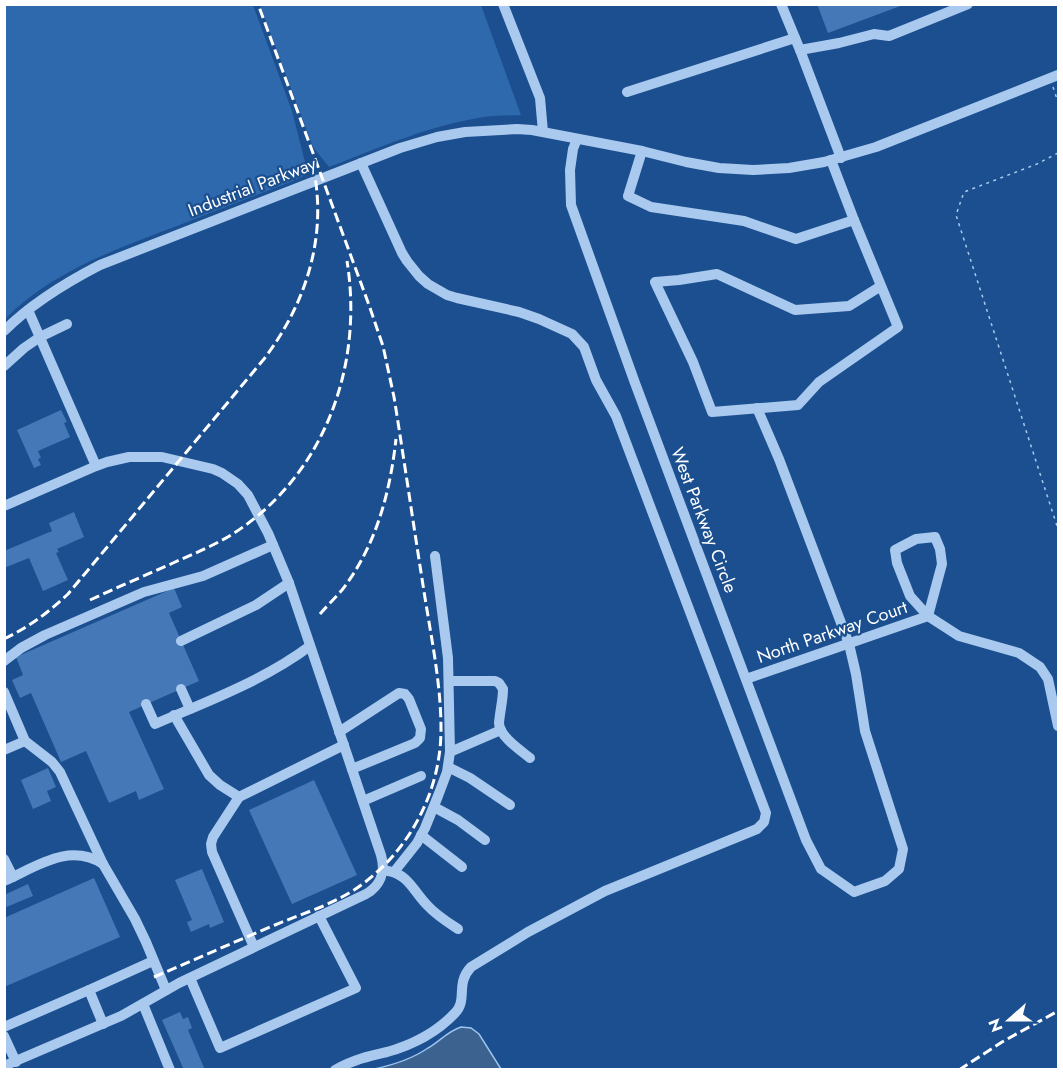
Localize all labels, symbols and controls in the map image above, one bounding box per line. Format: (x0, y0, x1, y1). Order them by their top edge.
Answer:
street label: Industrial Parkway (184, 151, 320, 223)
street label: West Parkway Circle (664, 443, 744, 597)
street label: North Parkway Court (753, 594, 911, 670)
north arrow (979, 990, 1039, 1050)
text: N (982, 1015, 1008, 1035)

